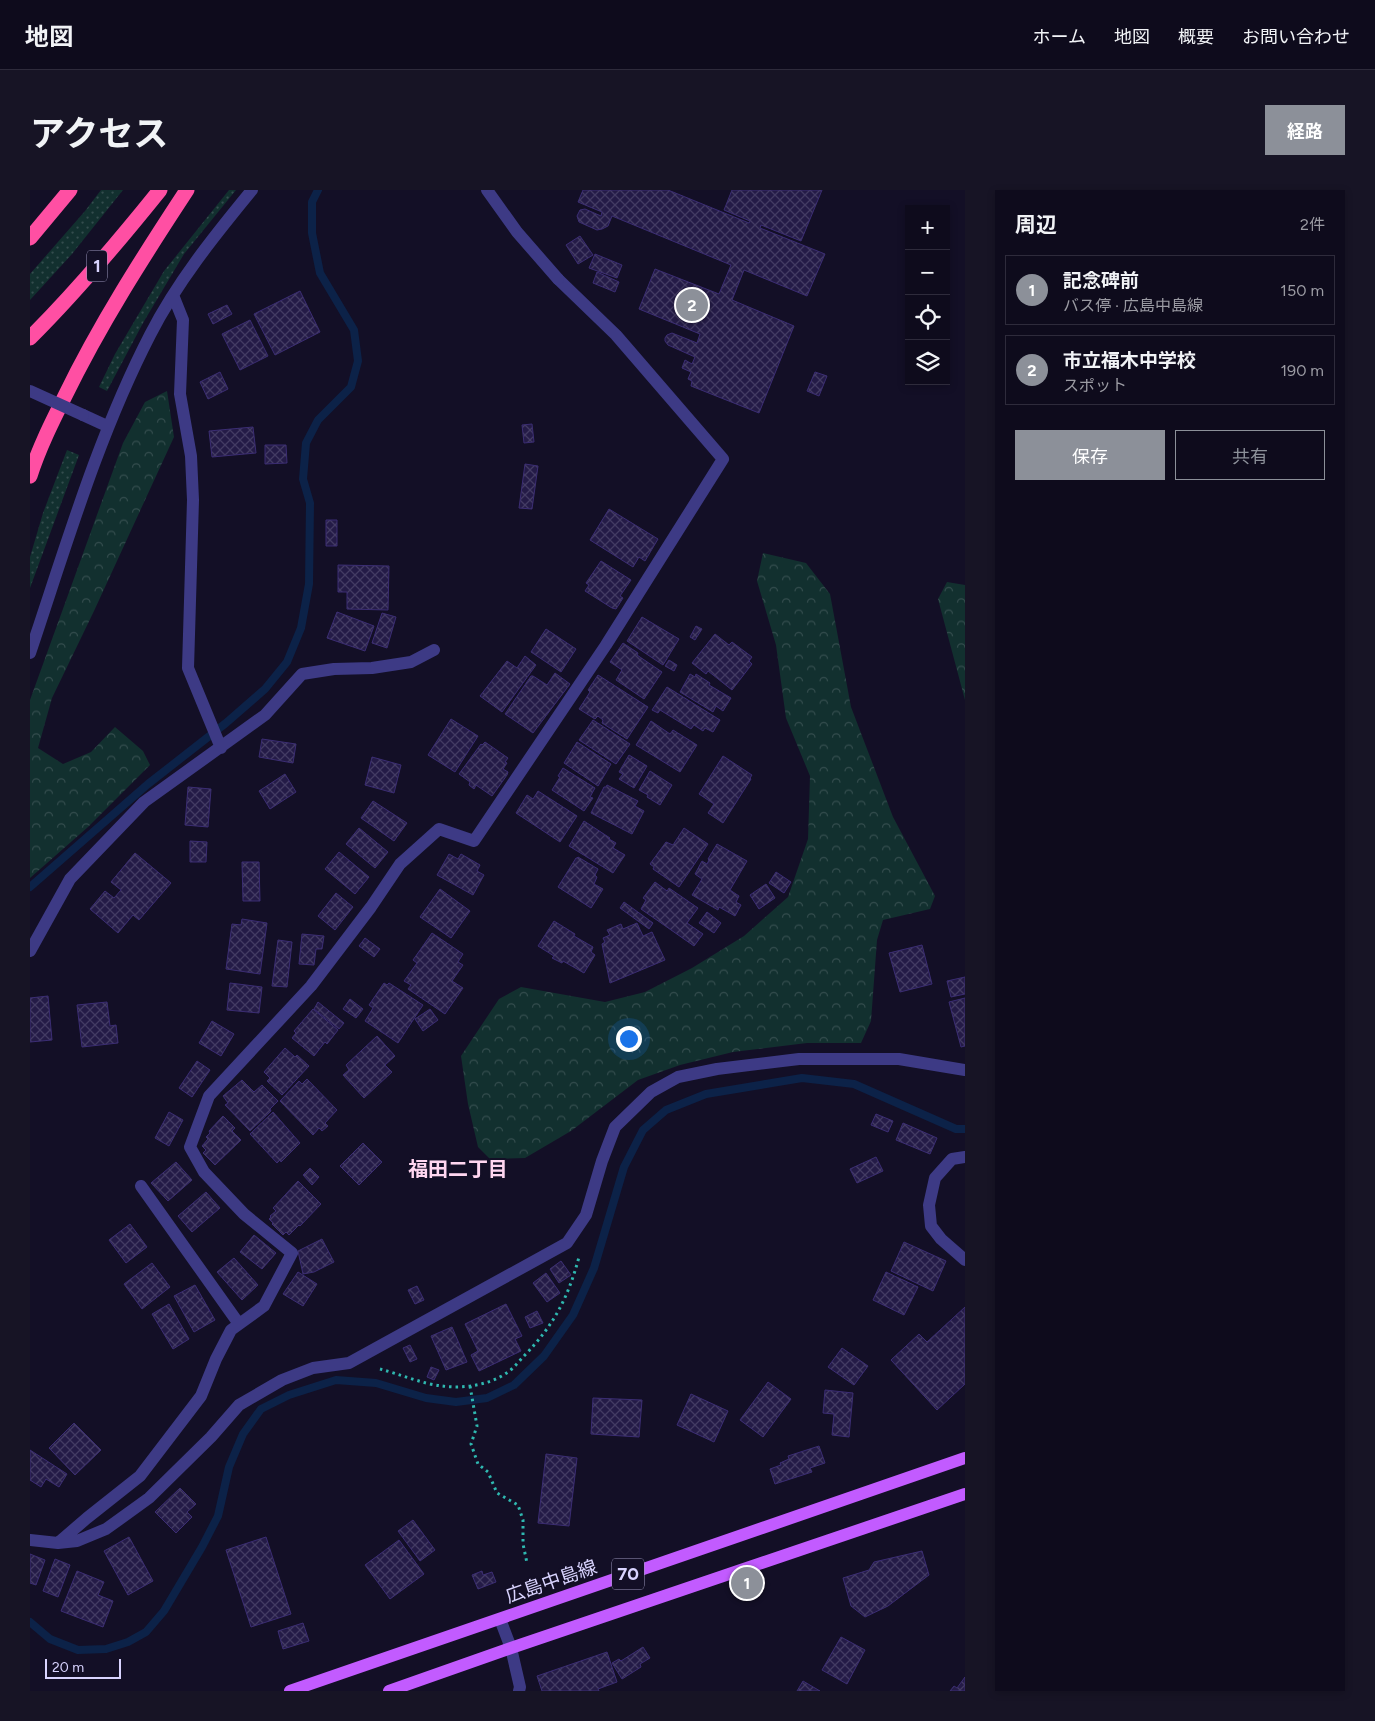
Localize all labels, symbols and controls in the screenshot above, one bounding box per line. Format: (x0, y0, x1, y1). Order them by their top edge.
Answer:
text: 地図 (25, 22, 73, 51)
text: ホーム (1033, 26, 1086, 48)
text: 地図 (1114, 26, 1150, 48)
text: 概要 (1178, 26, 1214, 48)
text: お問い合わせ (1242, 26, 1350, 48)
button: 経路 (1265, 105, 1345, 155)
text: アクセス (30, 113, 168, 155)
map controls (905, 205, 950, 385)
button: + (905, 205, 950, 250)
text: 周辺 (1015, 212, 1057, 237)
text: 2件 (1300, 215, 1325, 234)
road number: 1 (87, 250, 107, 282)
button: − (905, 250, 950, 295)
text: 記念碑前 (1063, 269, 1139, 292)
text: 1 (1029, 281, 1035, 300)
text: 150 m (1280, 281, 1324, 300)
pin: 2 (676, 286, 708, 324)
button: locate (905, 295, 950, 340)
text: バス停 · 広島中島線 (1063, 296, 1203, 315)
button: layers (905, 340, 950, 385)
text: 市立福木中学校 (1063, 349, 1196, 372)
text: 2 (1027, 361, 1037, 380)
text: 190 m (1281, 361, 1324, 380)
text: スポット (1063, 376, 1127, 395)
button: 保存 (1015, 430, 1165, 480)
button: 共有 (1175, 430, 1325, 480)
your location (616, 1026, 642, 1052)
district label: 福田二丁目 (408, 1157, 508, 1181)
street label: 広島中島線 (502, 1555, 600, 1608)
road number: 70 (612, 1558, 644, 1590)
pin: 1 (731, 1564, 763, 1602)
scale bar (45, 1656, 121, 1679)
text: 20 m (52, 1659, 84, 1676)

